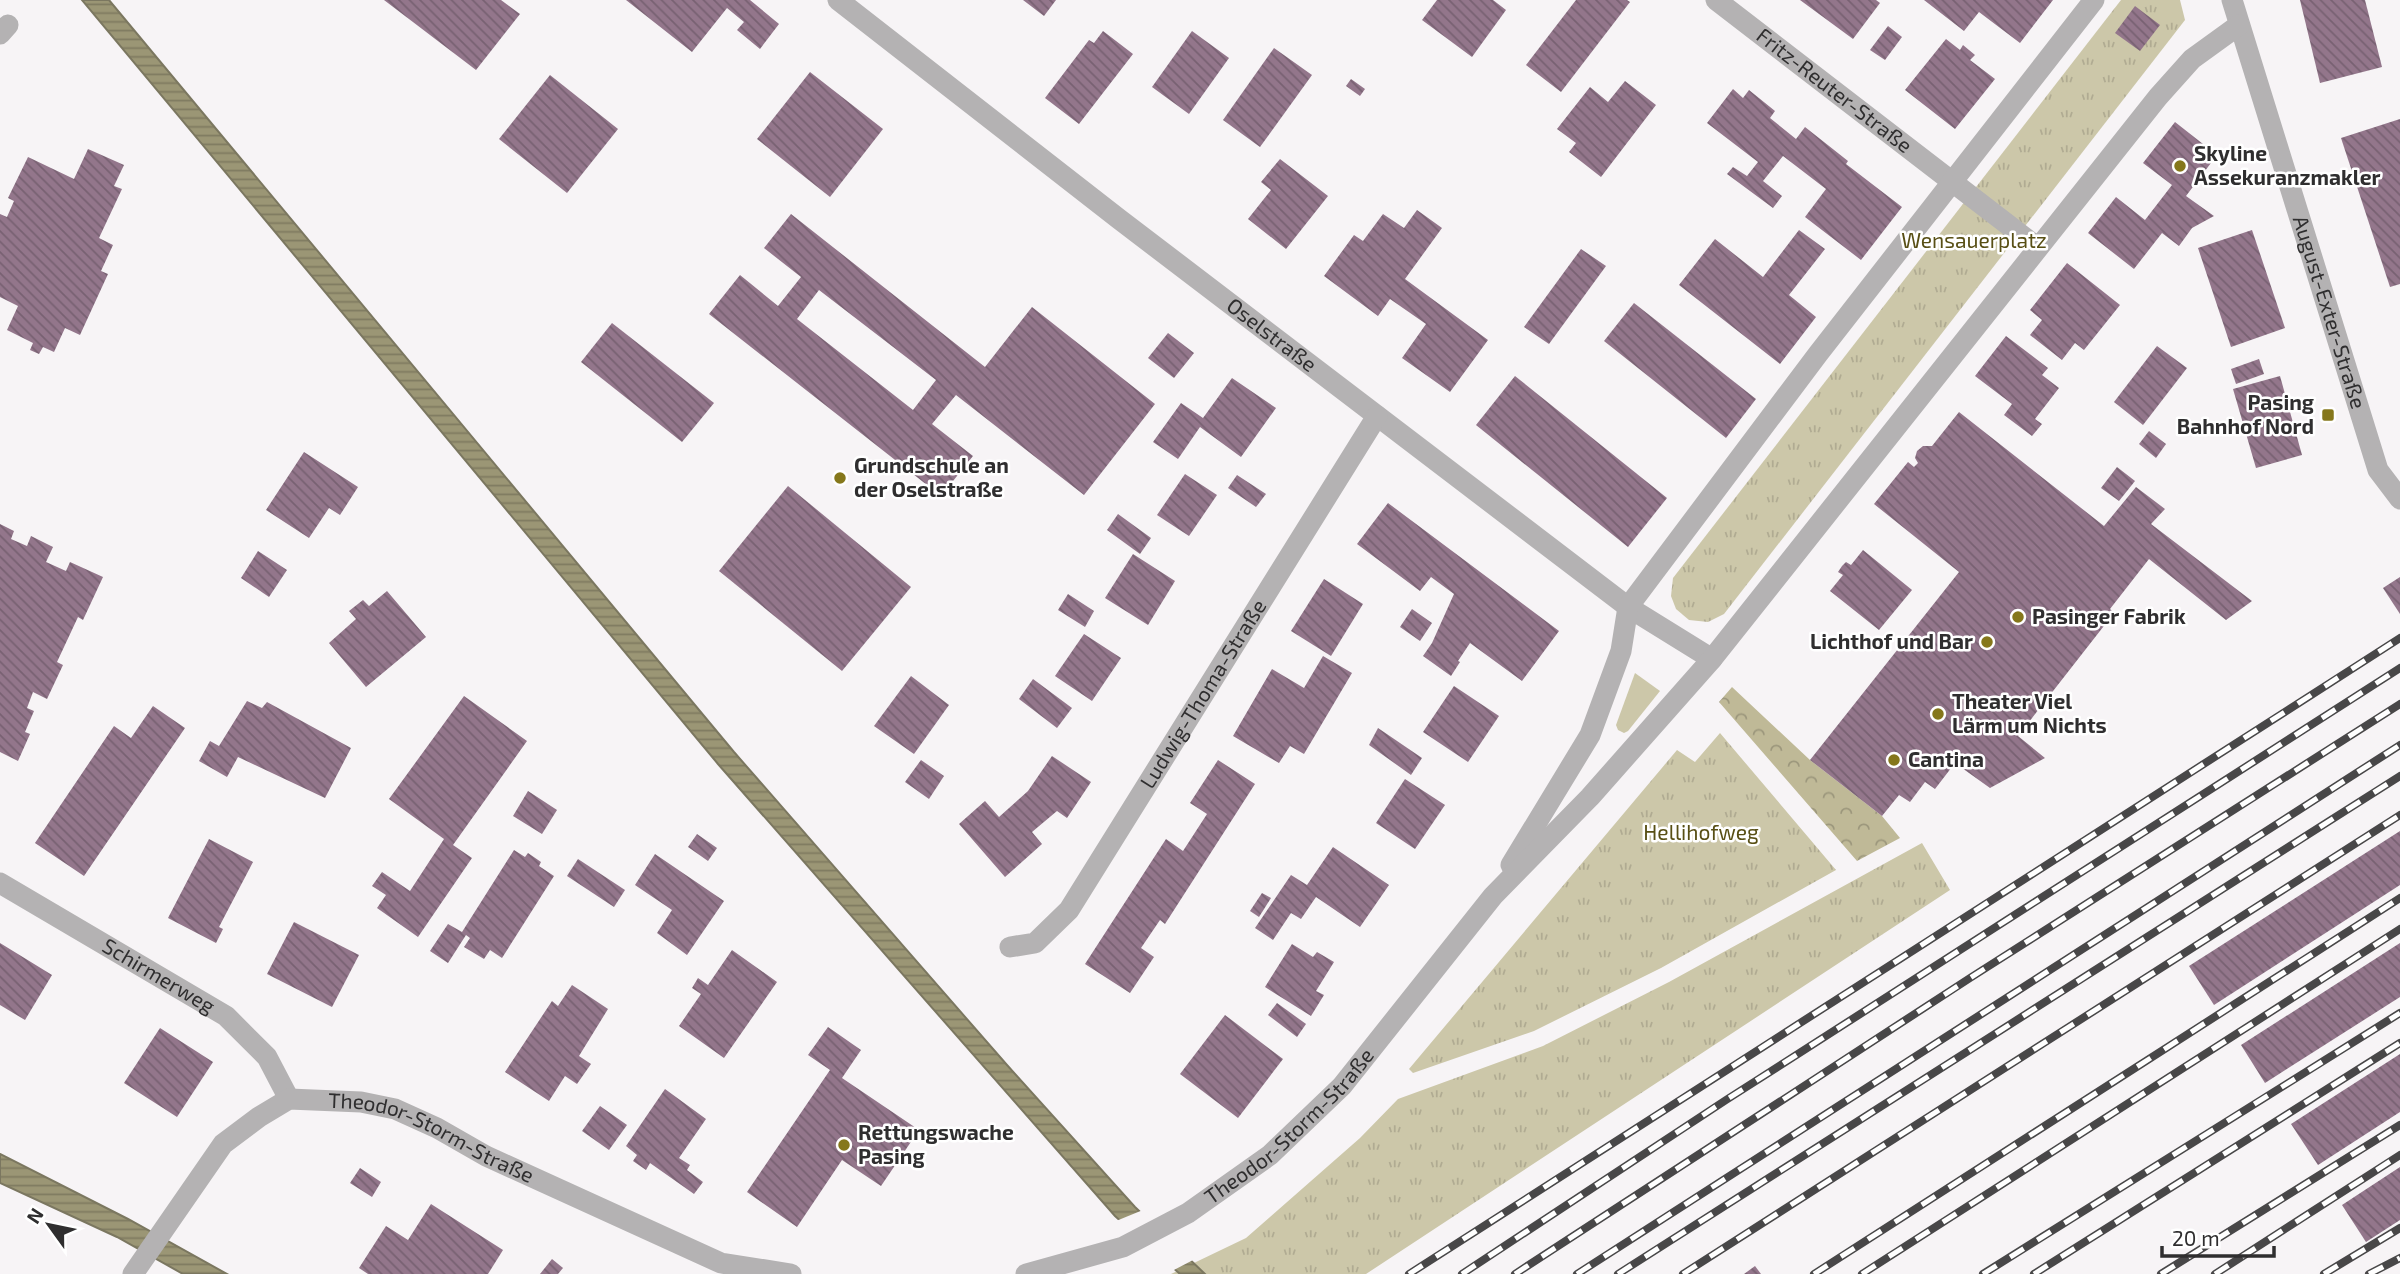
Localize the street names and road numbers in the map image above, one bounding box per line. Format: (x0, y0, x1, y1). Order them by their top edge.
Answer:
street label: Fritz-Reuter-Straße (1752, 22, 1918, 157)
street label: August-Exter-Straße (2289, 212, 2372, 411)
street label: Oselstraße (1223, 292, 1322, 376)
street label: Ludwig-Thoma-Straße (1134, 594, 1271, 792)
street label: Schirmerweg (99, 932, 220, 1018)
street label: Theodor-Storm-Straße (1199, 1043, 1378, 1208)
street label: Theodor-Storm-Straße (328, 1087, 538, 1187)

